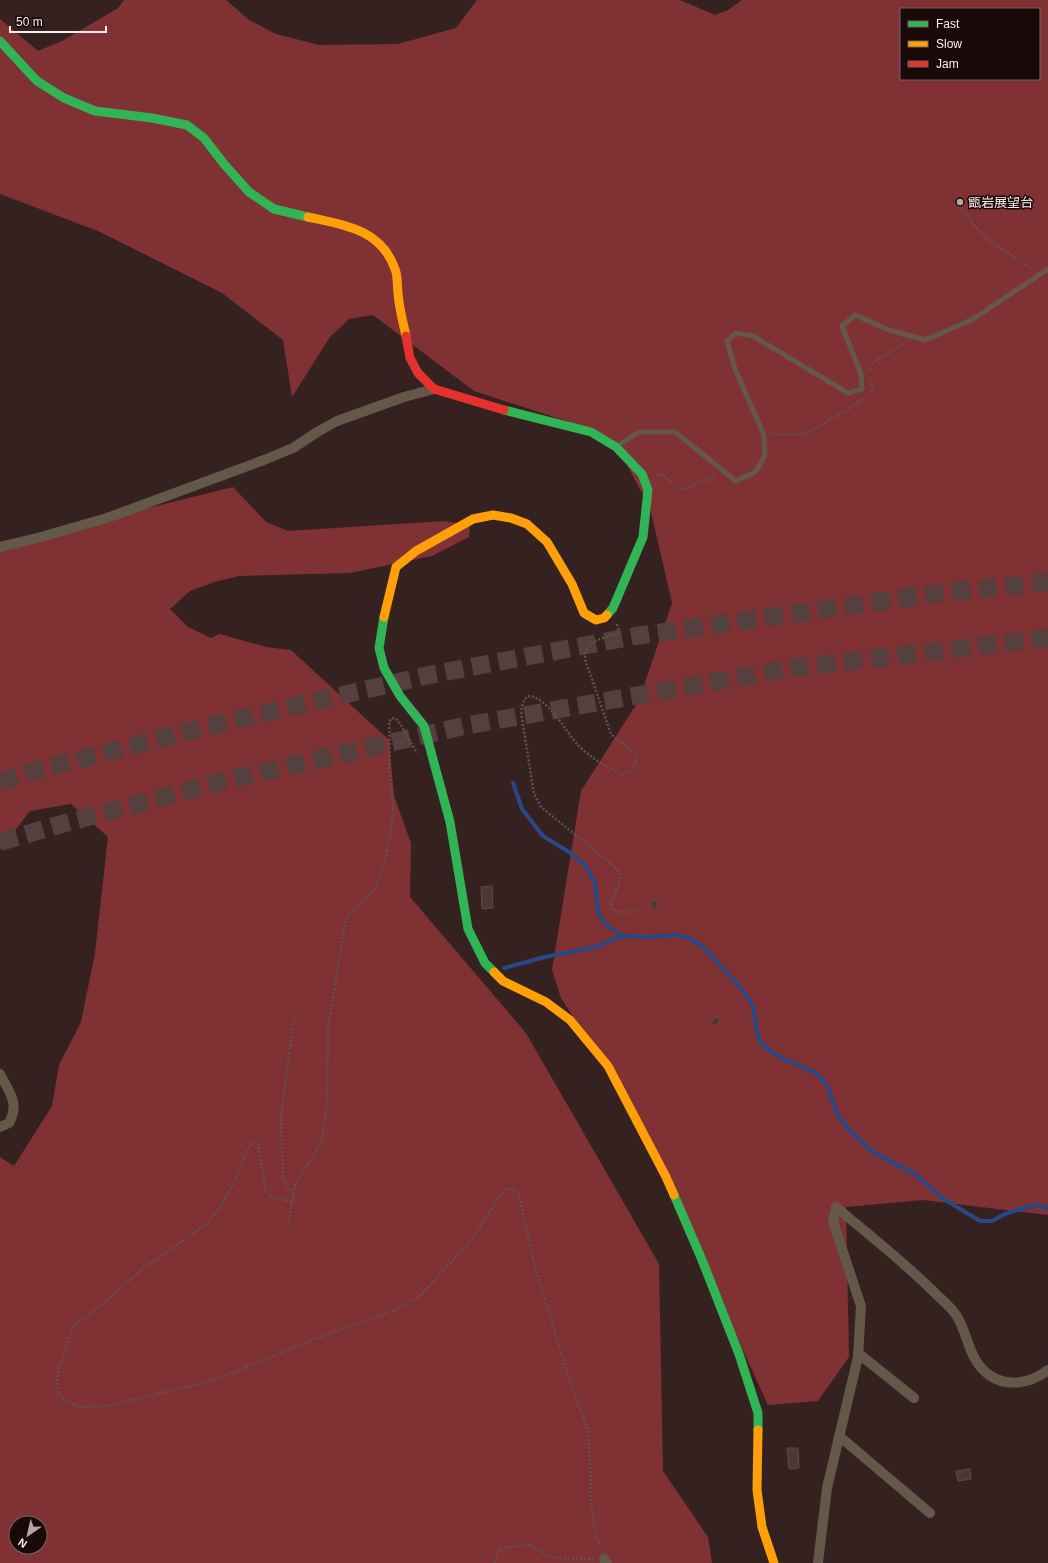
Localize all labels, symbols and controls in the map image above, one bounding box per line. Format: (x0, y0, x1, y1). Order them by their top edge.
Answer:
scale bar (10, 8, 106, 34)
legend (900, 8, 1040, 80)
text: 50 m (16, 15, 43, 29)
text: Fast (936, 17, 960, 31)
text: Slow (936, 37, 962, 51)
text: Jam (936, 57, 959, 71)
place label: 甑岩展望台 (968, 195, 1033, 210)
marker: 甑岩展望台 (955, 197, 965, 207)
north arrow (8, 1515, 48, 1555)
text: N (16, 1536, 29, 1550)

